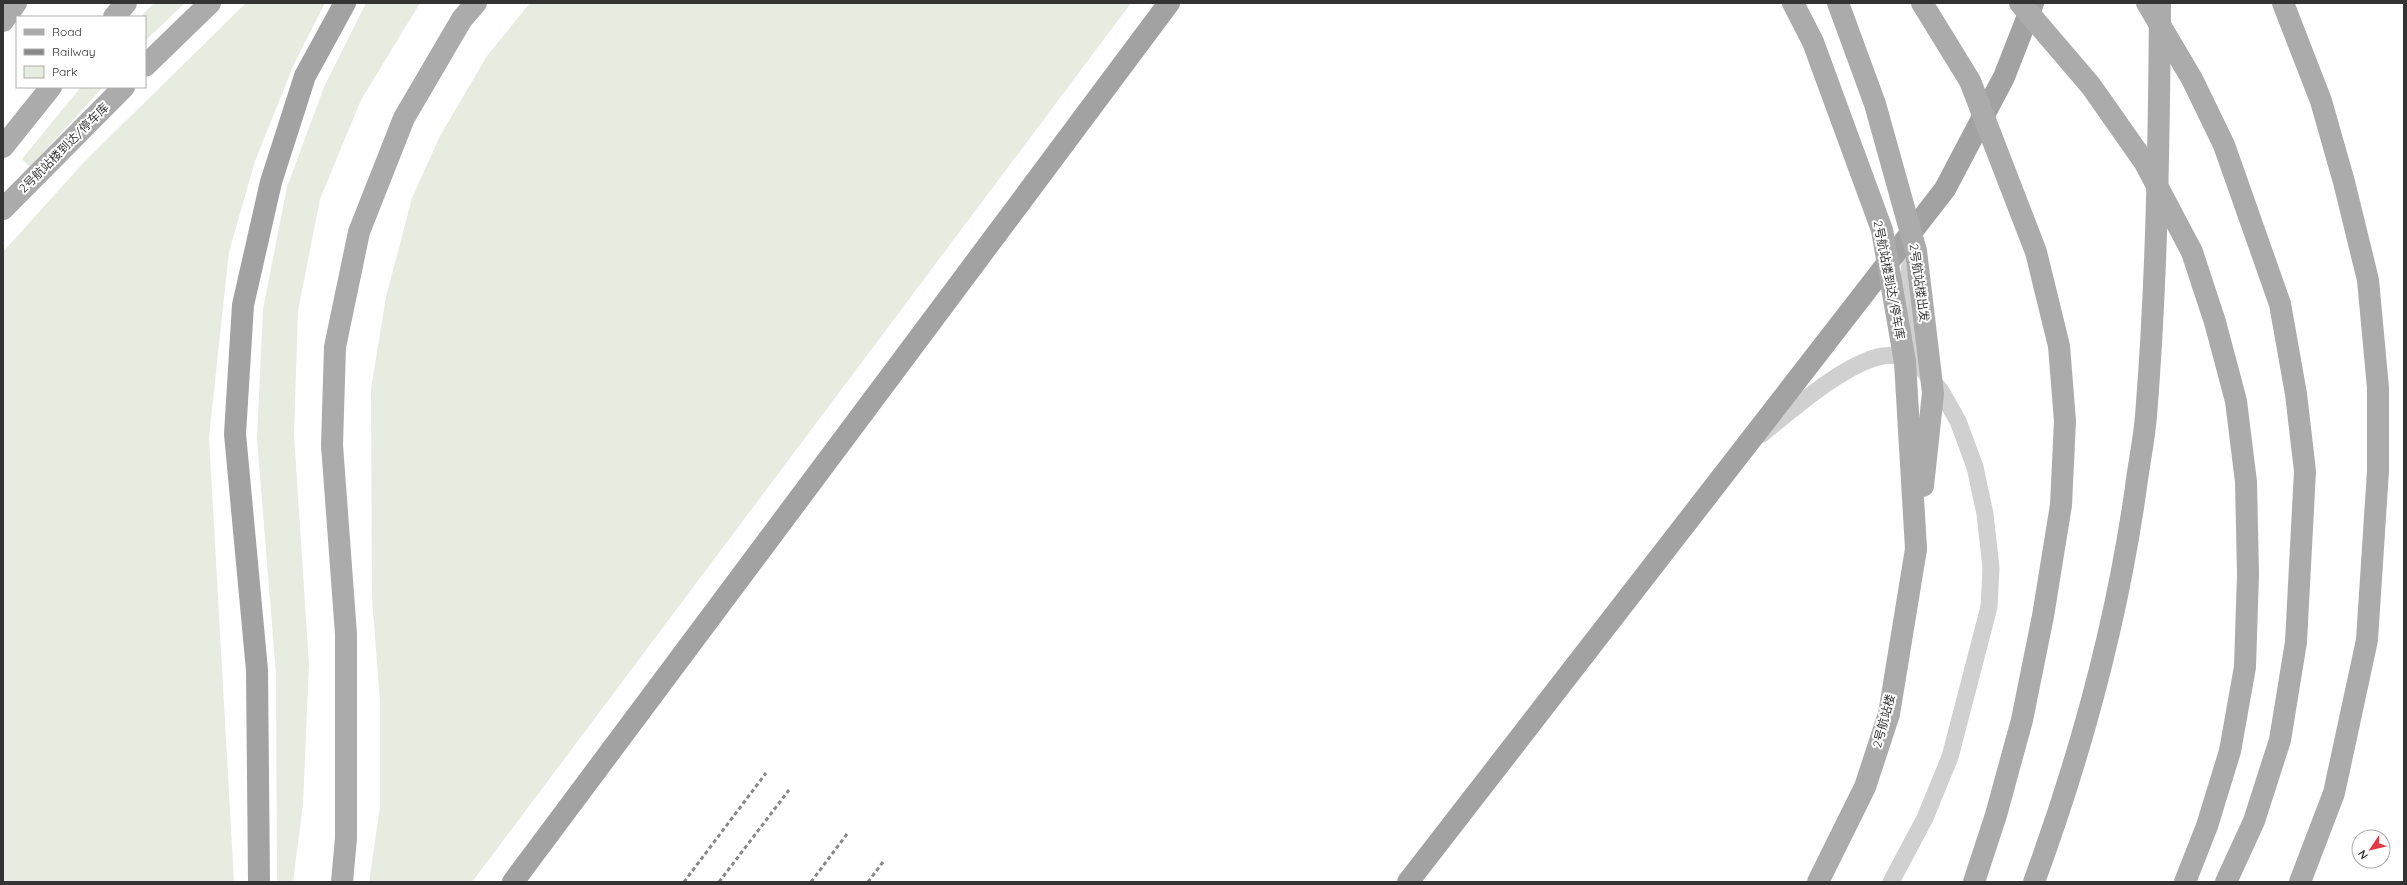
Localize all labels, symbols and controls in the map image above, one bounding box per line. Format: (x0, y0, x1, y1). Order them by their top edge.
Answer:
legend (16, 16, 146, 88)
text: Road (52, 24, 82, 39)
text: Railway (52, 44, 96, 59)
text: Park (52, 64, 77, 79)
street label: 2号航站楼到达/停车库 (16, 100, 112, 196)
street label: 2号航站楼到达/停车库 (1871, 219, 1908, 341)
street label: 2号航站楼出发 (1907, 243, 1932, 323)
street label: 2号航站楼 (1869, 693, 1898, 749)
north arrow (2351, 829, 2391, 869)
text: N (2355, 847, 2371, 862)

